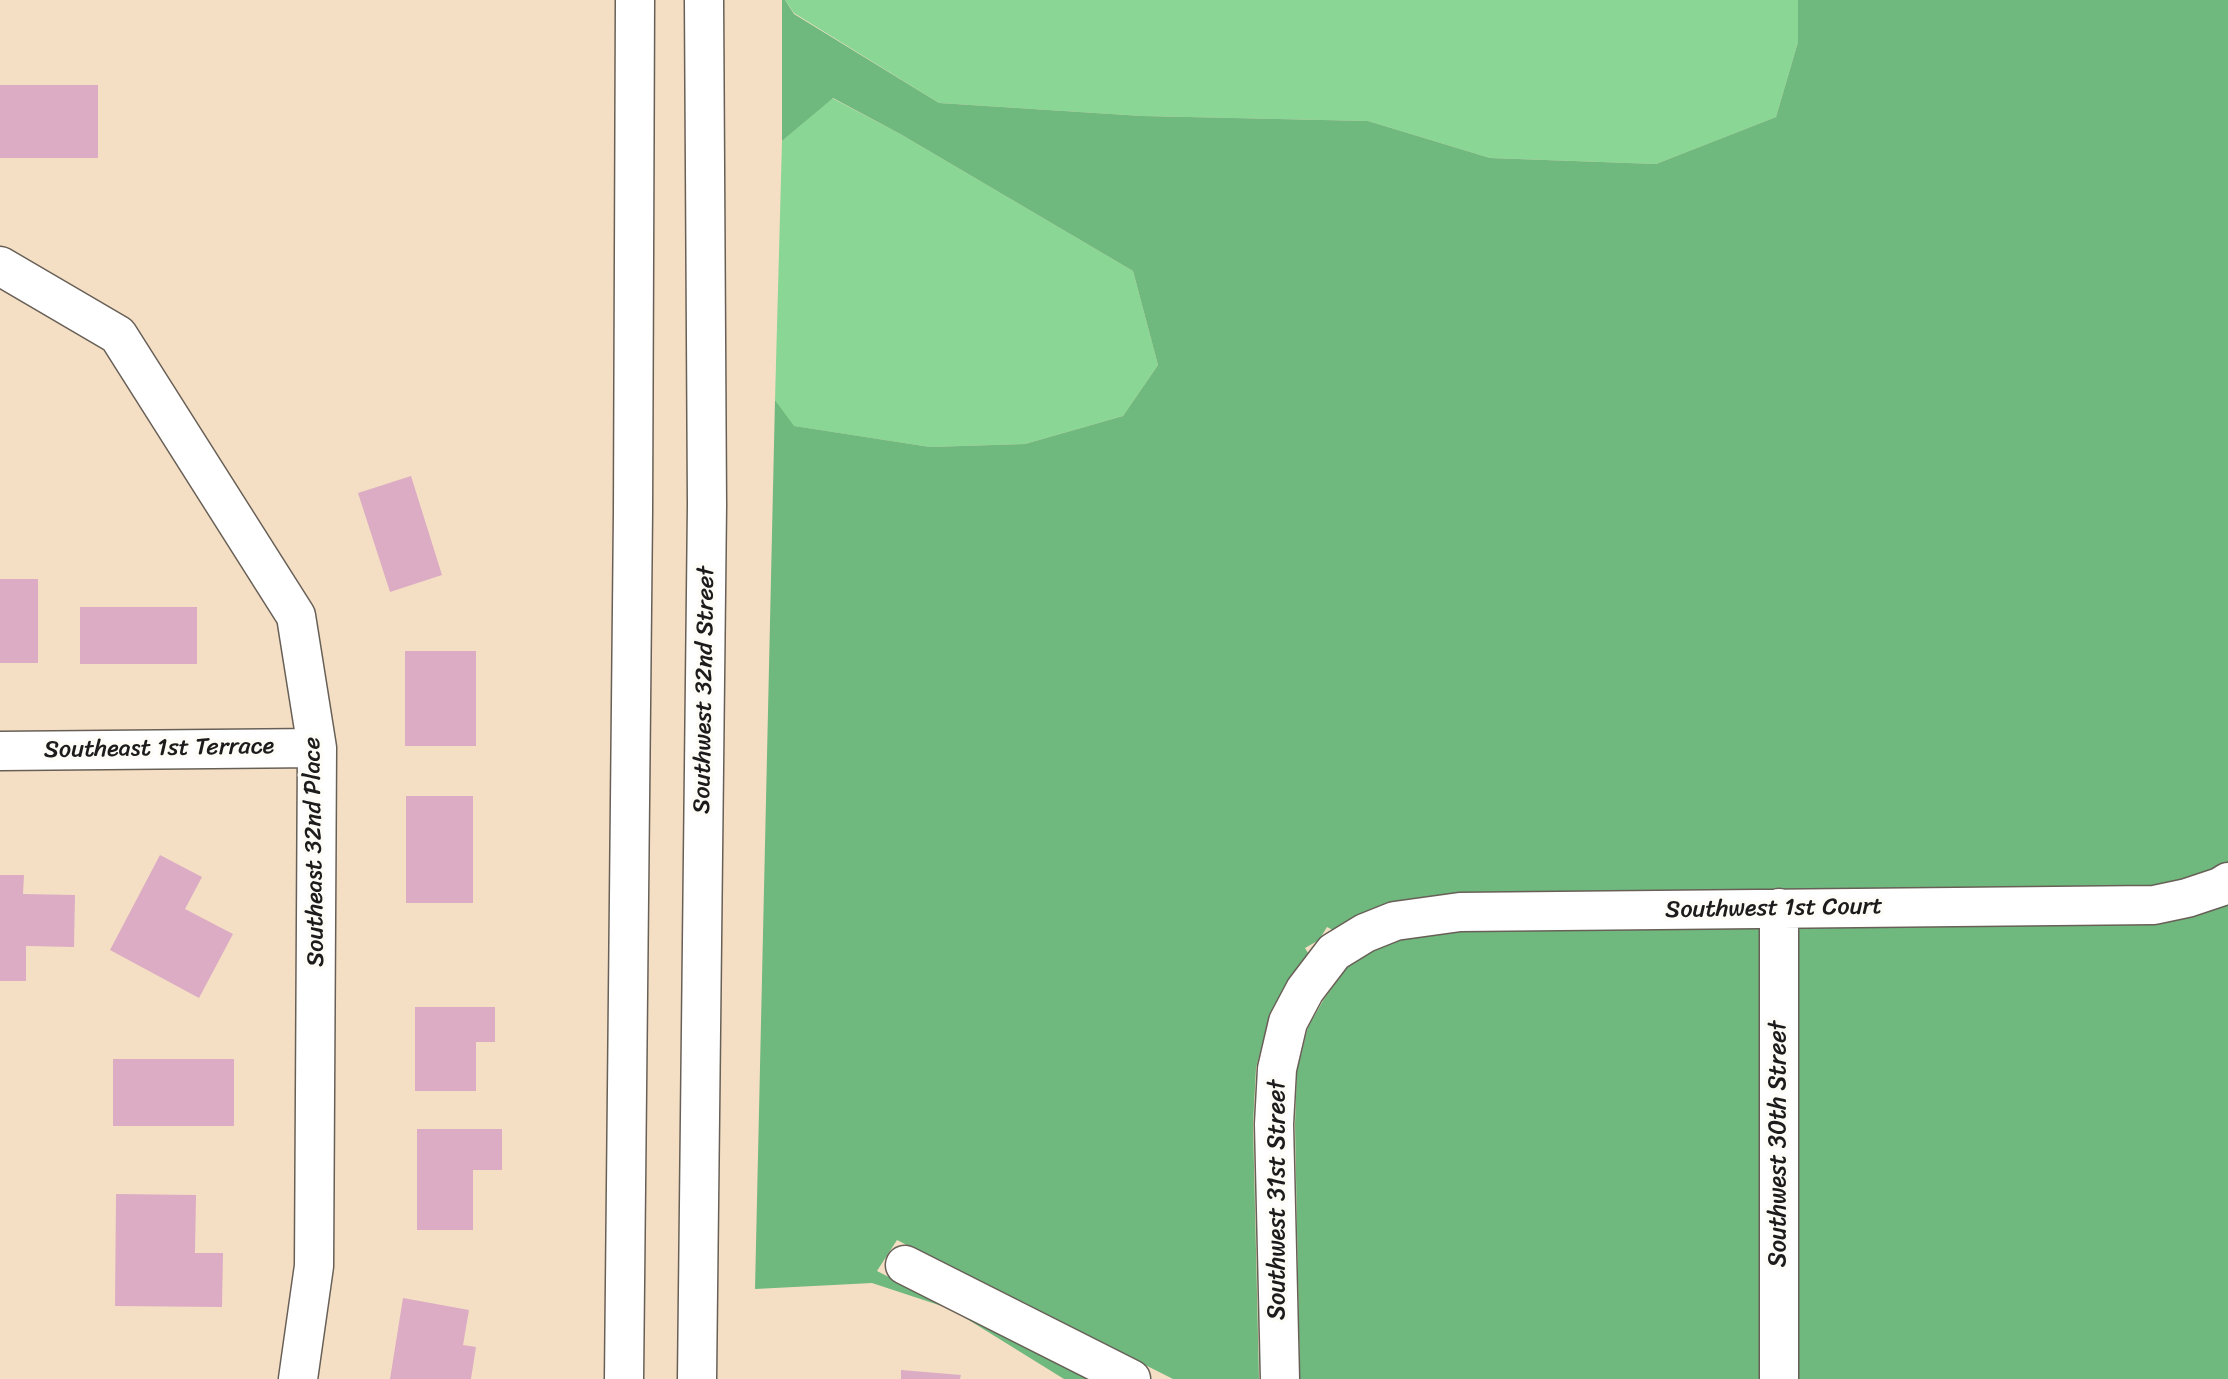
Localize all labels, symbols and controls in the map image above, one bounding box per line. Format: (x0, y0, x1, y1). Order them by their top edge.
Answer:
street label: Southwest 32nd Street (688, 566, 722, 814)
street label: Southeast 1st Terrace (44, 733, 274, 765)
street label: Southeast 32nd Place (299, 737, 331, 967)
street label: Southwest 1st Court (1665, 893, 1883, 925)
street label: Southwest 30th Street (1765, 1021, 1793, 1267)
street label: Southwest 31st Street (1264, 1080, 1292, 1320)

